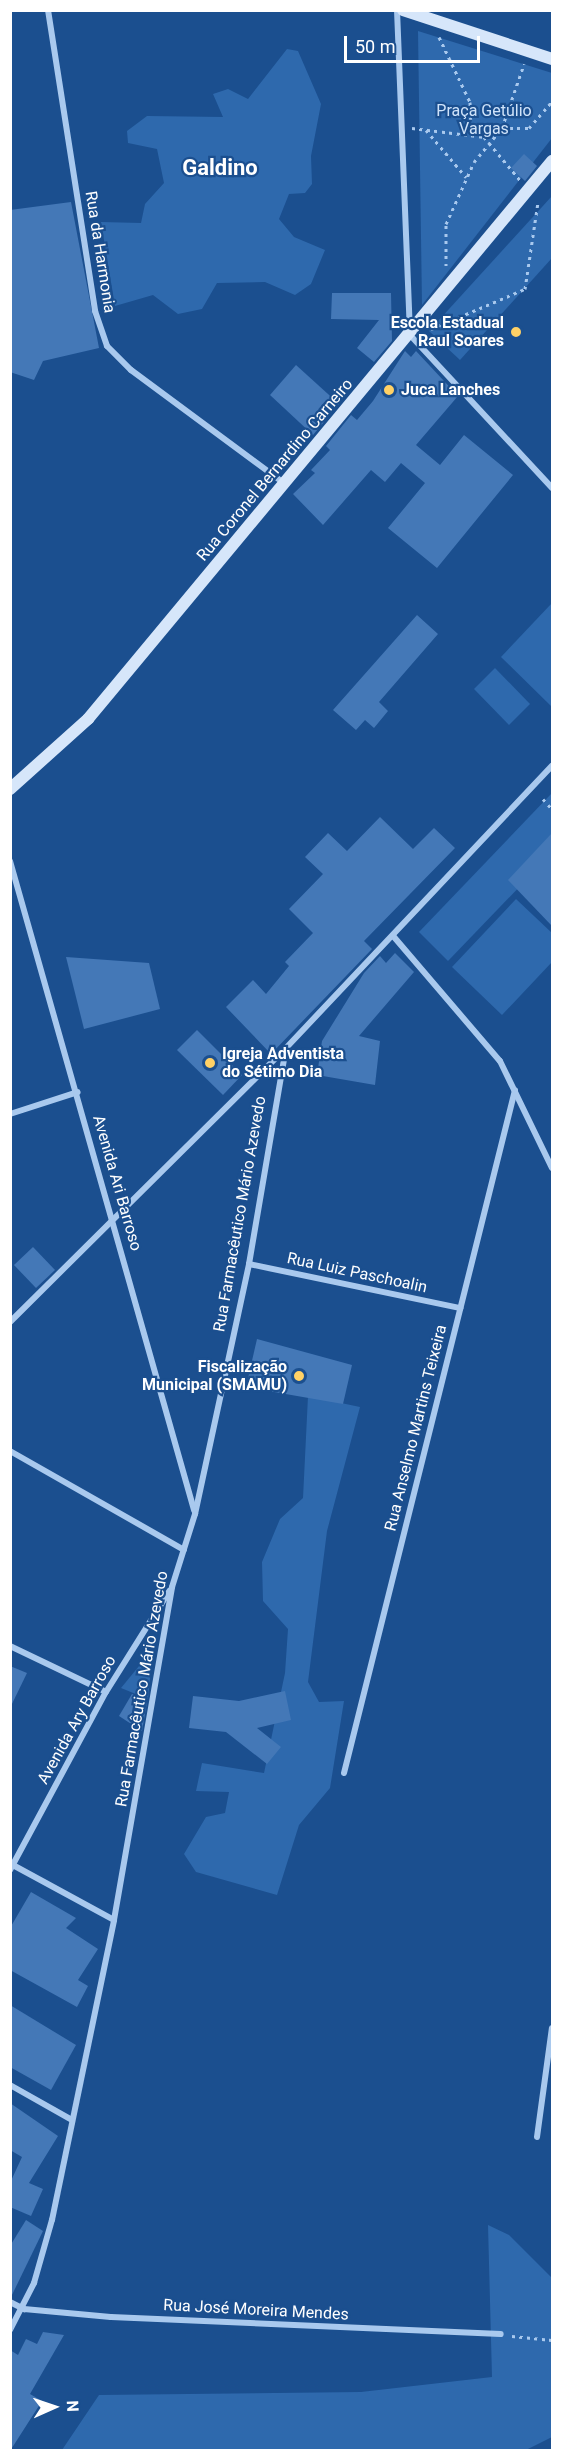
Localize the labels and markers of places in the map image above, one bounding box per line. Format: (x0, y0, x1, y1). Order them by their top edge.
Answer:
place label: Escola Estadual Raul Soares (391, 313, 504, 351)
marker: Escola Estadual Raul Soares (509, 325, 523, 339)
place label: Juca Lanches (401, 380, 500, 400)
marker: Juca Lanches (382, 383, 396, 397)
place label: Igreja Adventista do Sétimo Dia (222, 1044, 344, 1082)
marker: Igreja Adventista do Sétimo Dia (203, 1056, 217, 1070)
place label: Fiscalização Municipal (SMAMU) (142, 1357, 287, 1395)
marker: Fiscalização Municipal (SMAMU) (292, 1369, 306, 1383)

